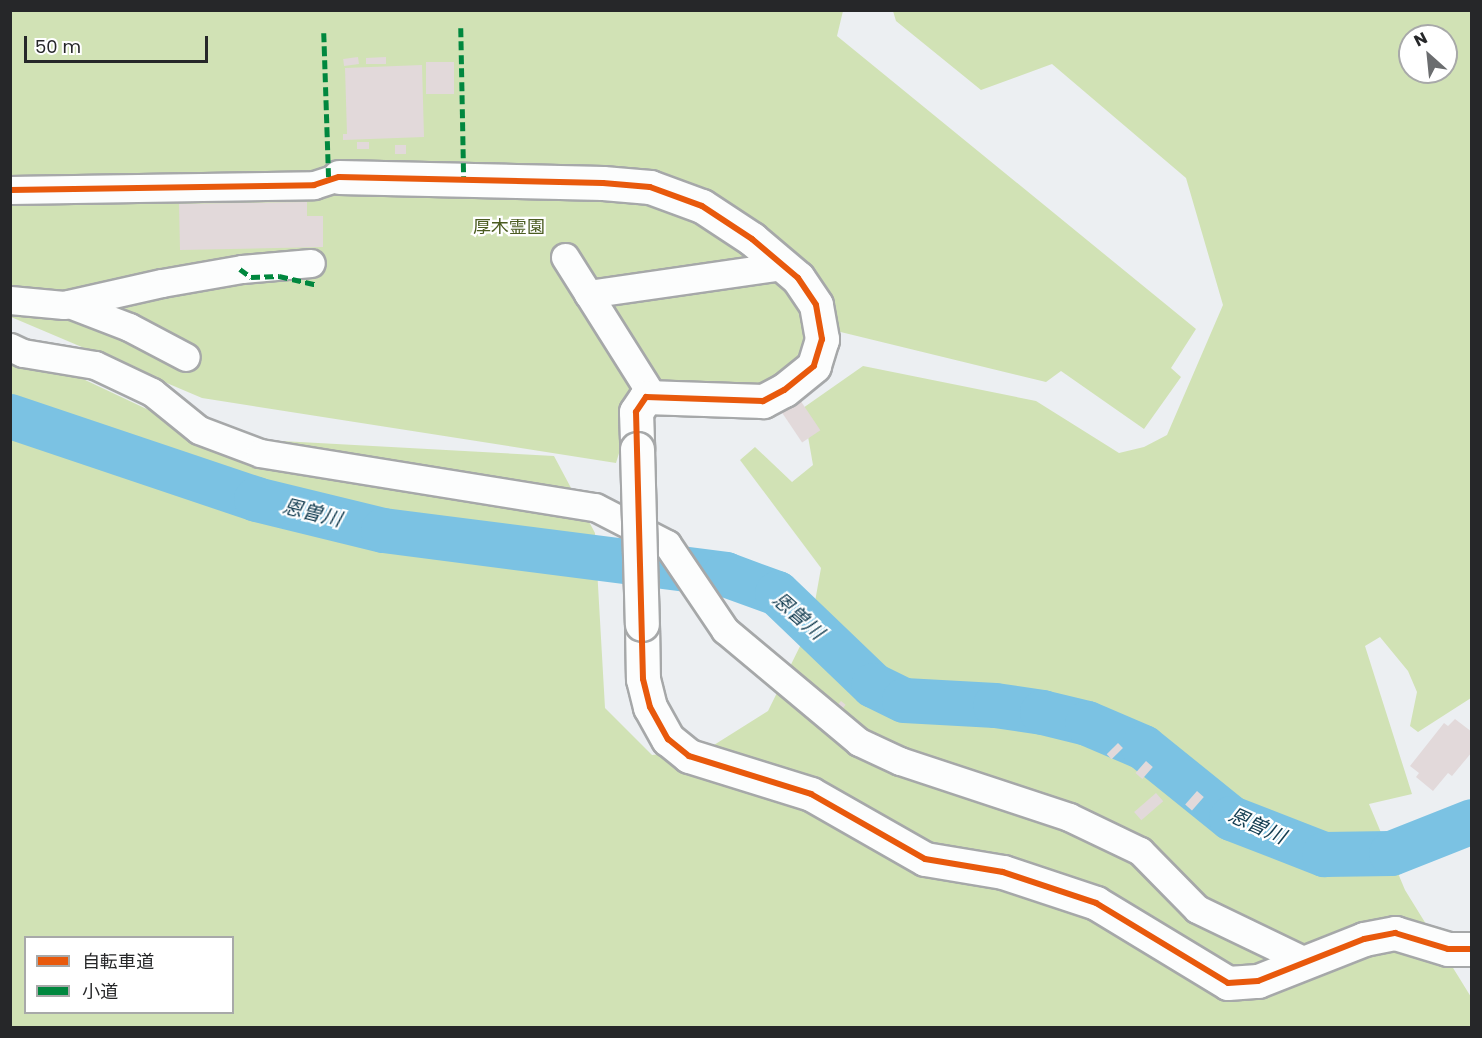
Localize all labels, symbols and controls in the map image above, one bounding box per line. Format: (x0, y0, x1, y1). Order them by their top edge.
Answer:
scale bar (27, 24, 212, 62)
north arrow (1398, 24, 1458, 84)
text: N (1410, 26, 1431, 52)
text: 50 m (35, 34, 81, 59)
park label: 厚木霊園 (473, 216, 545, 238)
water label: 恩曽川 (280, 494, 344, 532)
water label: 恩曽川 (767, 587, 829, 645)
water label: 恩曽川 (1225, 803, 1289, 849)
legend (24, 936, 234, 1014)
text: 自転車道 (82, 949, 154, 974)
text: 小道 (82, 979, 118, 1004)

